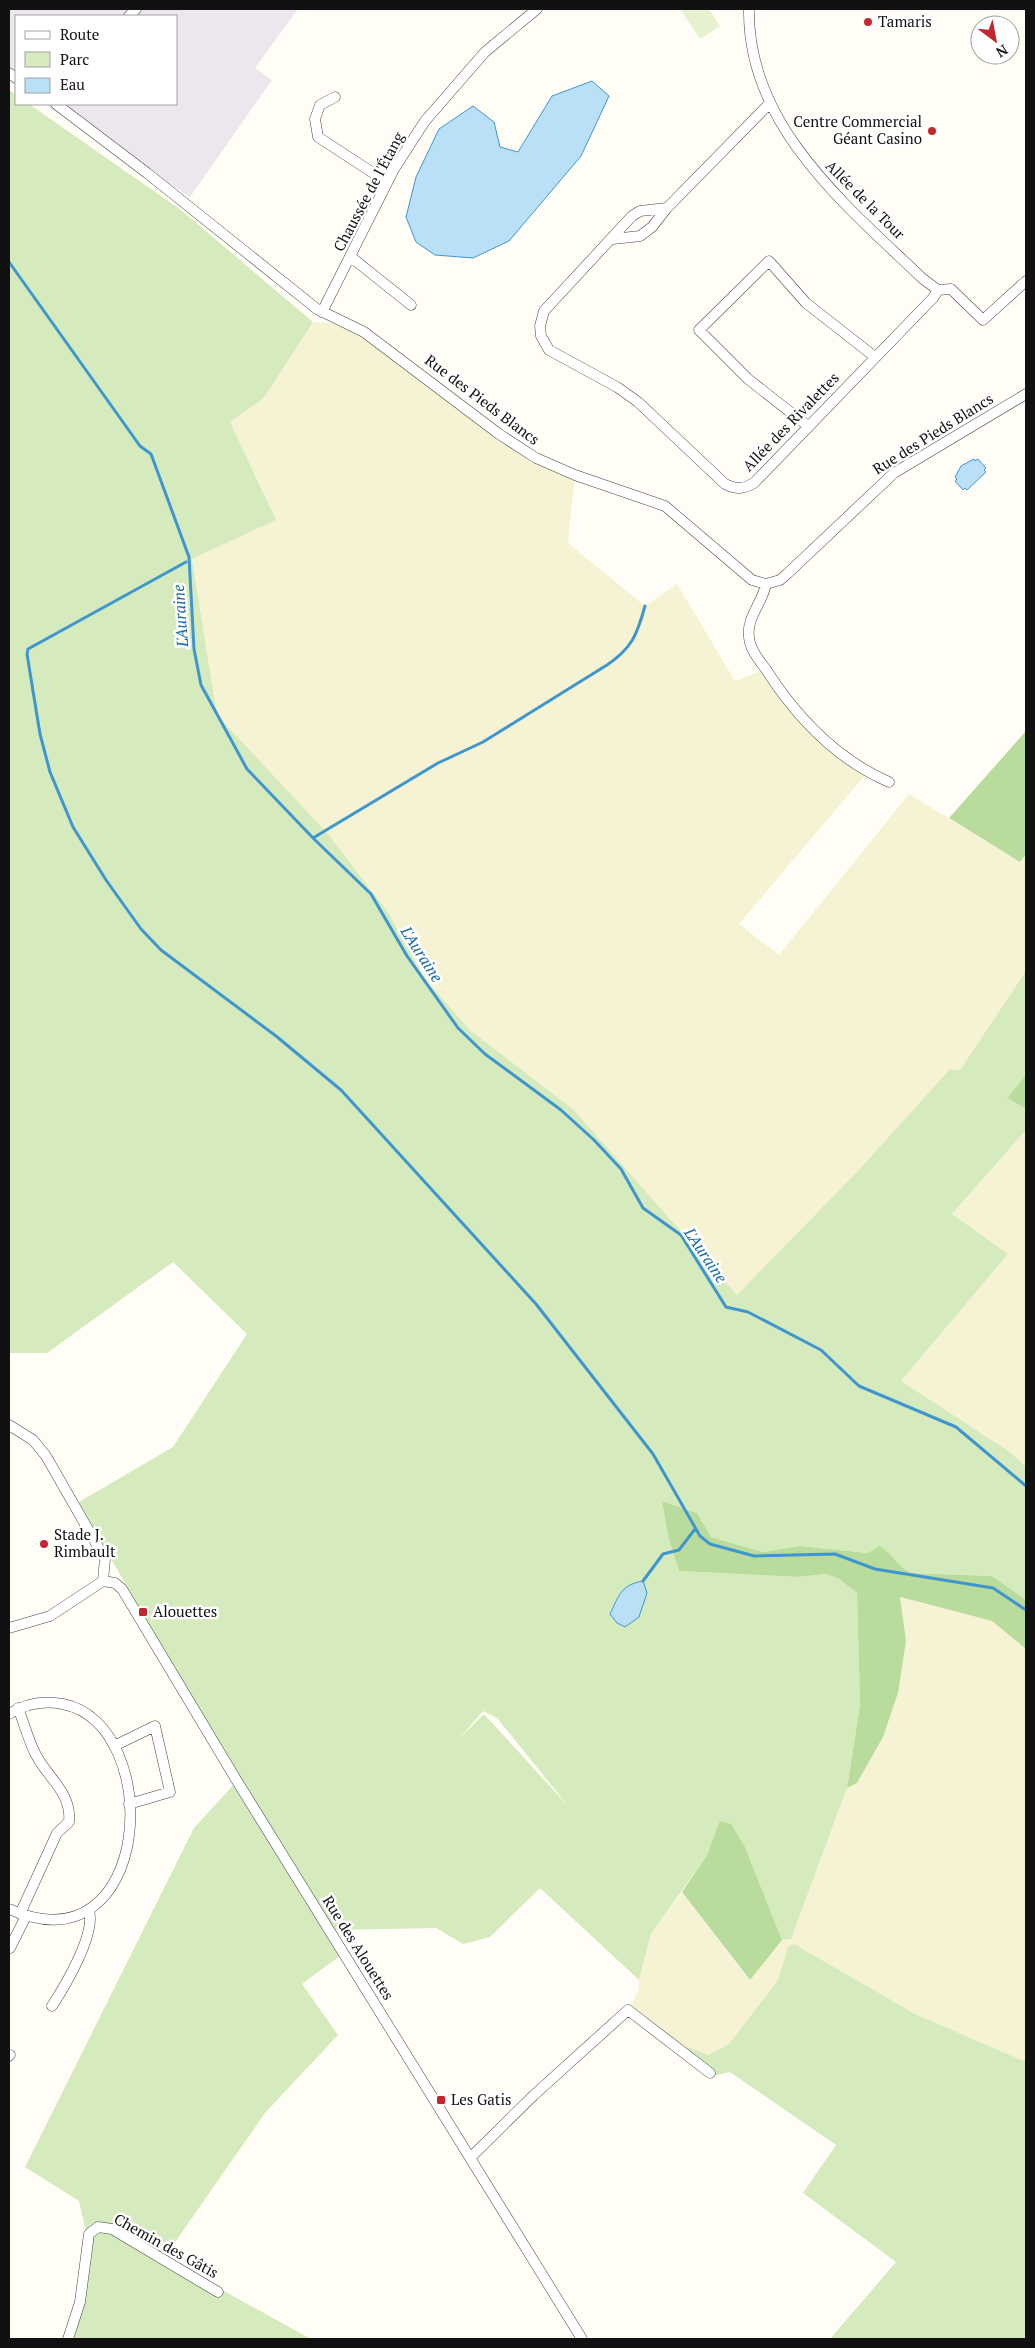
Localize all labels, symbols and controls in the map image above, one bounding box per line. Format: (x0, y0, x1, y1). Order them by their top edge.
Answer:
place label: Tamaris (878, 11, 932, 31)
legend (15, 15, 178, 105)
north arrow (970, 15, 1020, 65)
marker: Tamaris (862, 16, 874, 28)
text: Route (60, 24, 99, 44)
text: N (992, 41, 1012, 63)
text: Parc (60, 49, 89, 69)
text: Eau (60, 74, 85, 94)
place label: Centre Commercial Géant Casino (793, 111, 922, 148)
marker: Centre Commercial Géant Casino (926, 125, 938, 137)
street label: Chaussée de l'Étang (328, 127, 409, 255)
street label: Allée de la Tour (822, 155, 910, 243)
street label: Rue des Pieds Blancs (421, 350, 544, 449)
street label: Allée des Rivalettes (738, 367, 843, 475)
street label: Rue des Pieds Blancs (868, 388, 997, 478)
water label: L'Auraine (167, 584, 193, 649)
water label: L'Auraine (395, 921, 448, 986)
water label: L'Auraine (679, 1222, 733, 1287)
place label: Stade J. Rimbault (54, 1524, 116, 1561)
marker: Stade J. Rimbault (38, 1538, 50, 1550)
place label: Alouettes (153, 1601, 217, 1621)
marker: Alouettes (137, 1606, 149, 1618)
street label: Rue des Alouettes (319, 1892, 399, 2003)
place label: Les Gatis (451, 2089, 511, 2109)
marker: Les Gatis (435, 2094, 447, 2106)
street label: Chemin des Gâtis (111, 2208, 222, 2282)

